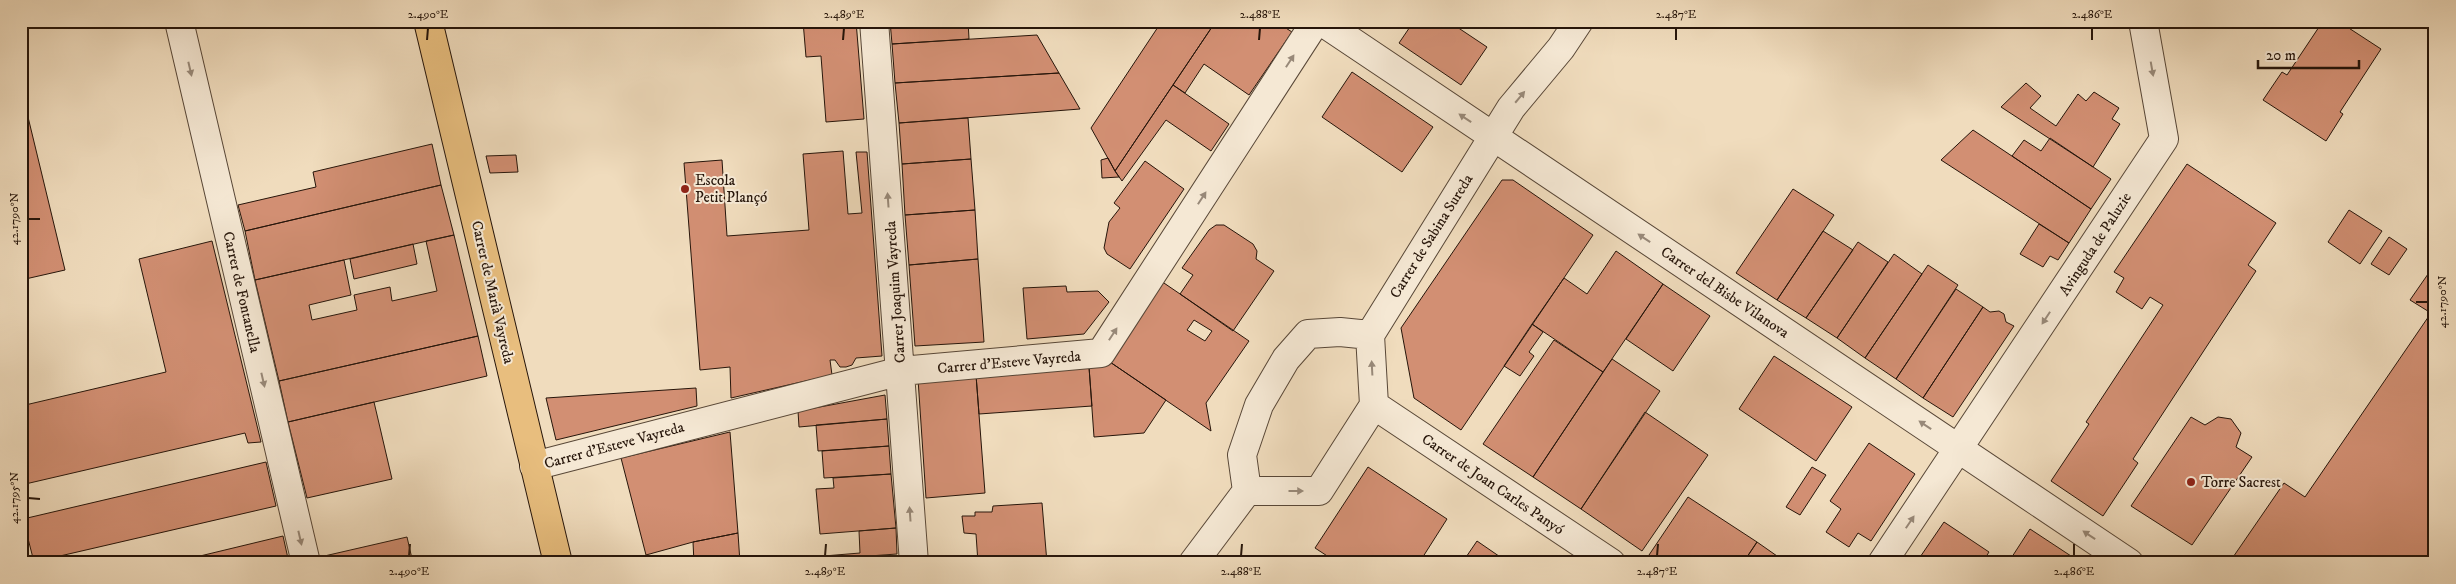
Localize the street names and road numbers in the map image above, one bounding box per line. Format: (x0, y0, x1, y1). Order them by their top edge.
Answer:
street label: Carrer de Sabina Sureda (1386, 170, 1478, 302)
street label: Avinguda de Paluzie (2055, 189, 2136, 300)
street label: Carrer de Marià Vayreda (467, 219, 518, 366)
street label: Carrer Joaquim Vayreda (881, 220, 910, 364)
street label: Carrer de Fontanella (218, 230, 265, 355)
street label: Carrer del Bisbe Vilanova (1657, 242, 1793, 343)
street label: Carrer d'Esteve Vayreda (936, 347, 1082, 378)
street label: Carrer d'Esteve Vayreda (542, 417, 687, 473)
street label: Carrer de Joan Carles Panyó (1418, 430, 1568, 539)

